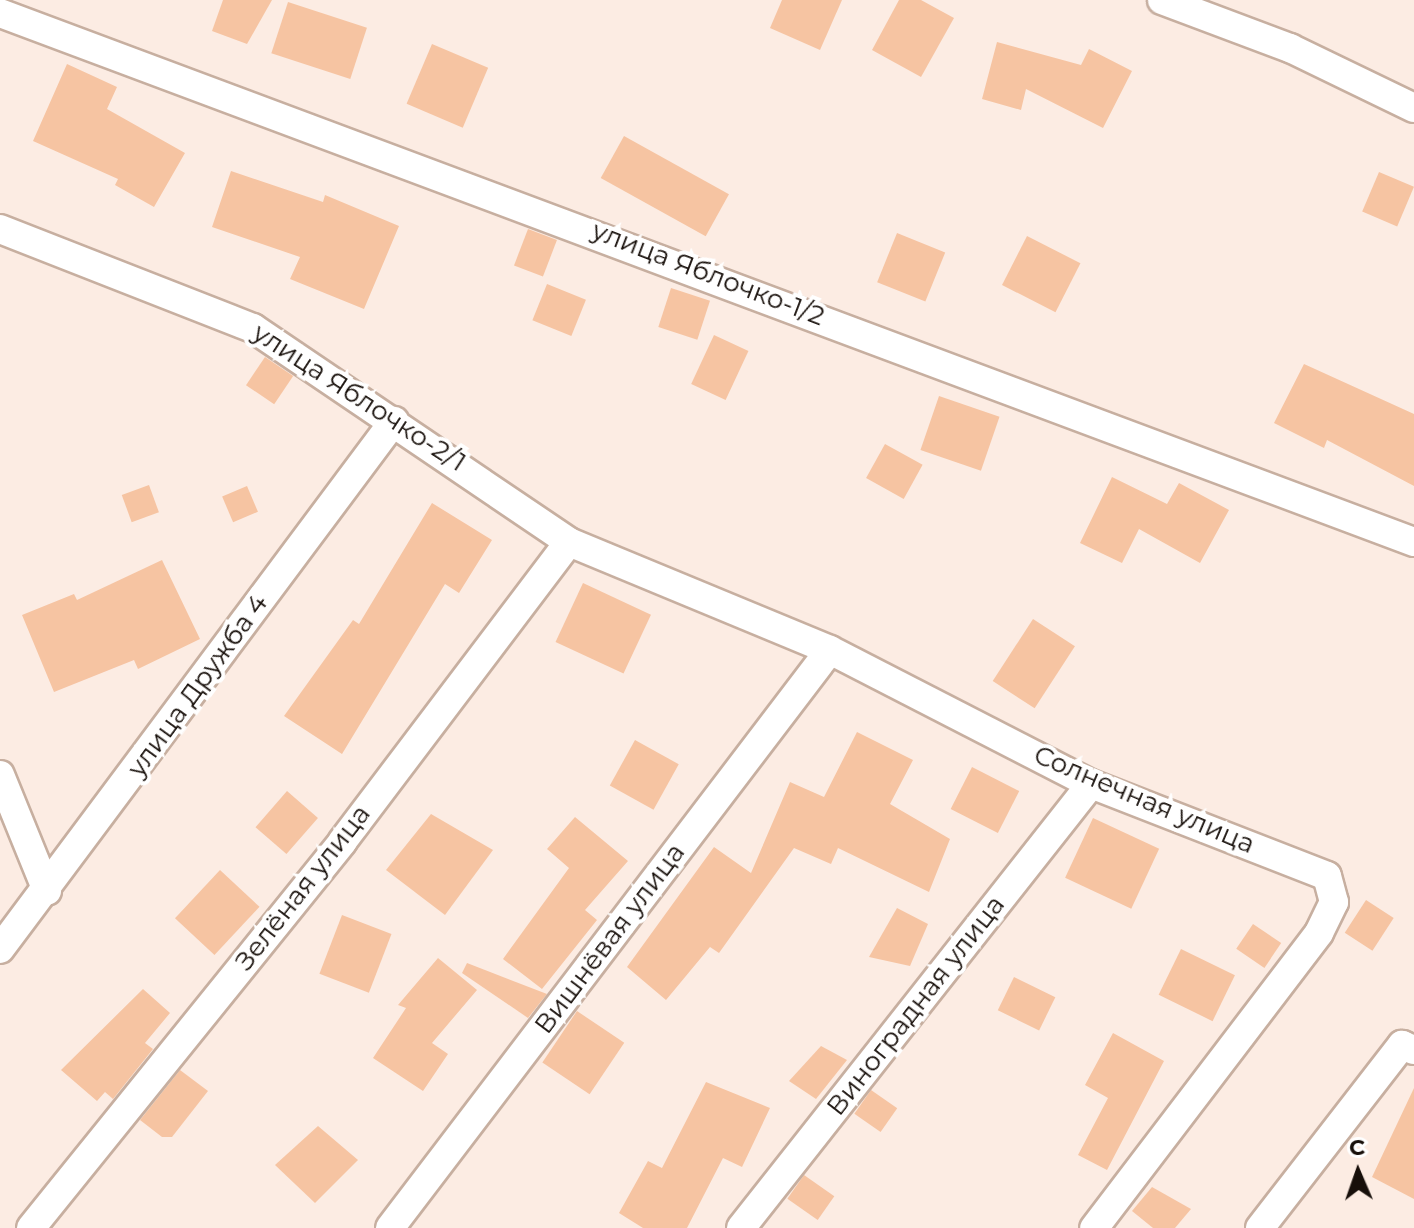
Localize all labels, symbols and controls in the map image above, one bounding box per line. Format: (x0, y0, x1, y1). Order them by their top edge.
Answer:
street label: улица Яблочко-1/2 (587, 215, 829, 333)
street label: улица Яблочко-2/1 (247, 317, 471, 479)
street label: улица Дружба 4 (121, 589, 275, 783)
street label: Солнечная улица (1029, 739, 1259, 861)
street label: Зелёная улица (229, 799, 377, 977)
street label: Вишнёвая улица (528, 838, 692, 1040)
street label: Виноградная улица (821, 890, 1011, 1122)
north arrow (1318, 1132, 1398, 1212)
text: С (1349, 1134, 1366, 1161)

